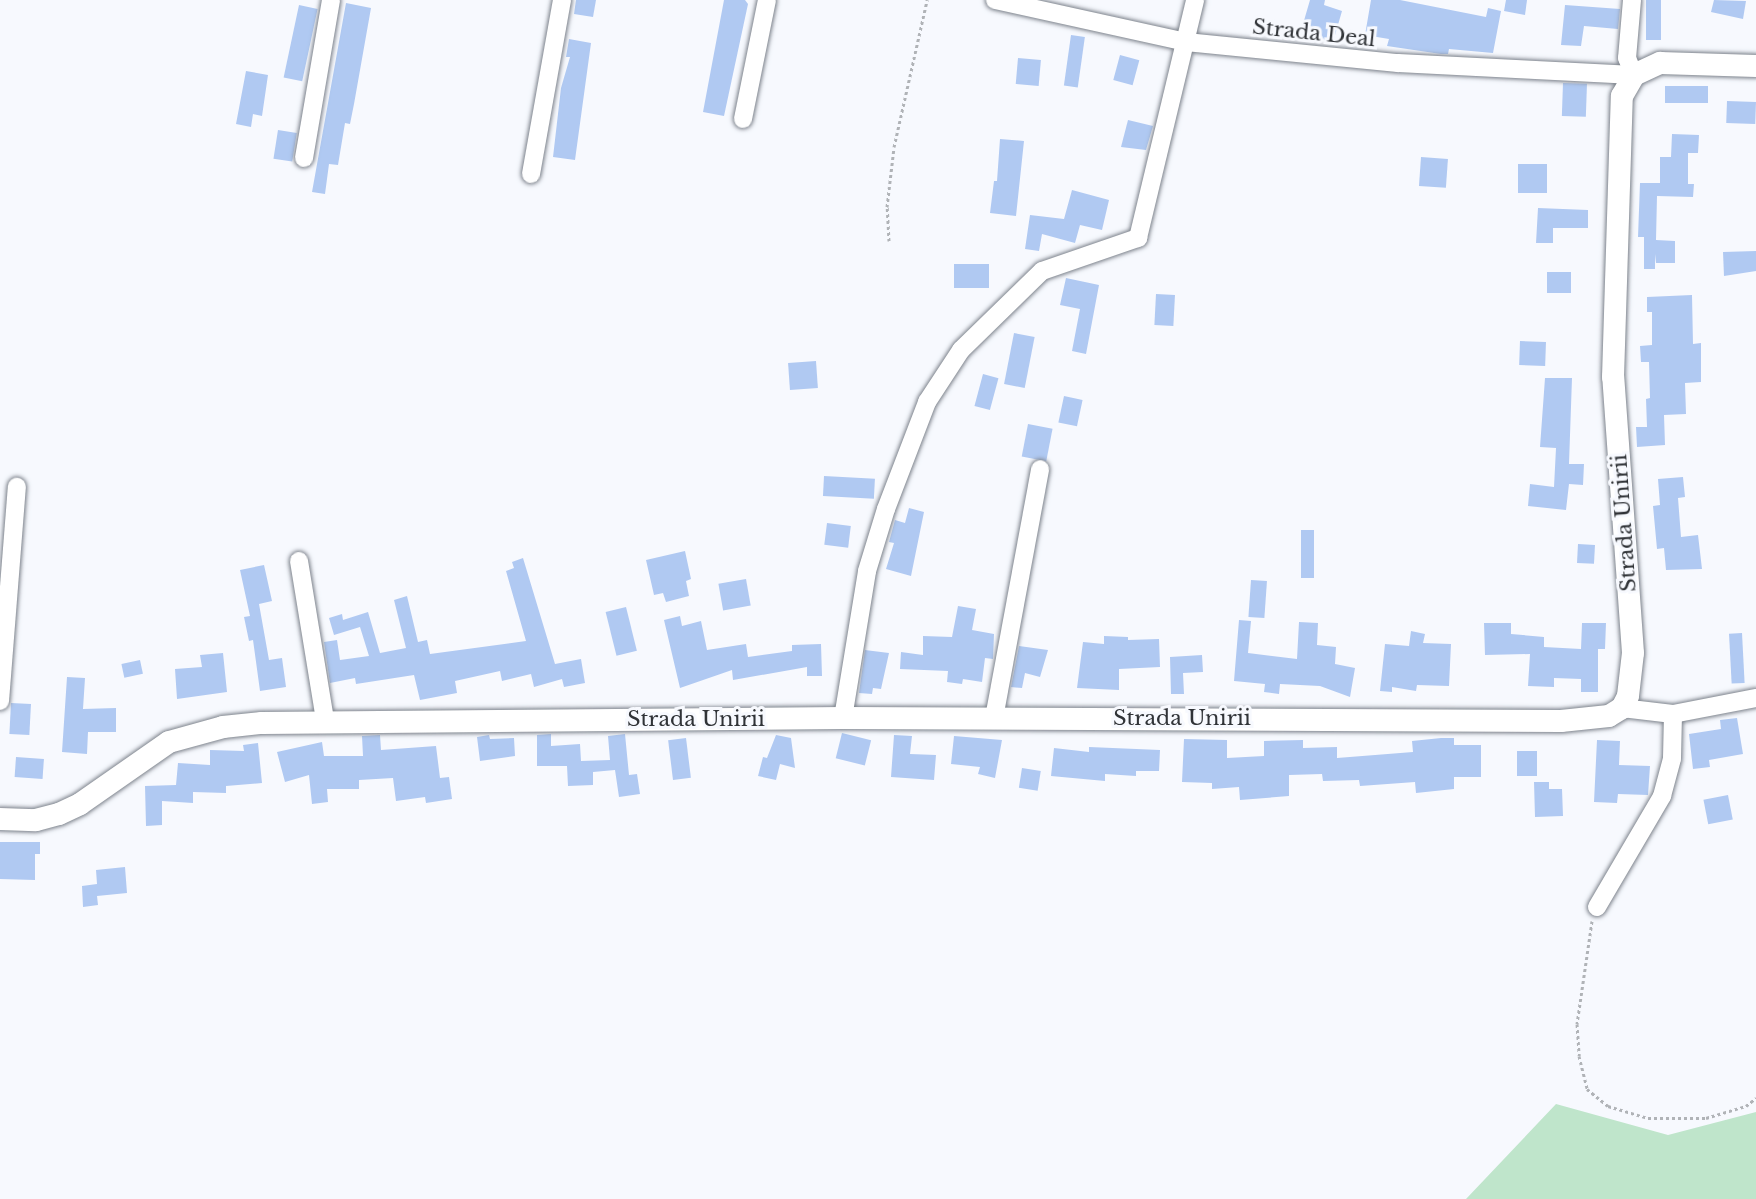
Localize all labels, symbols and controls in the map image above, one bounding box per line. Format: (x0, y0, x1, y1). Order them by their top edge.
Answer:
street label: Strada Deal (1251, 14, 1377, 52)
street label: Strada Unirii (1607, 453, 1641, 593)
street label: Strada Unirii (1113, 705, 1251, 731)
street label: Strada Unirii (627, 706, 765, 732)

